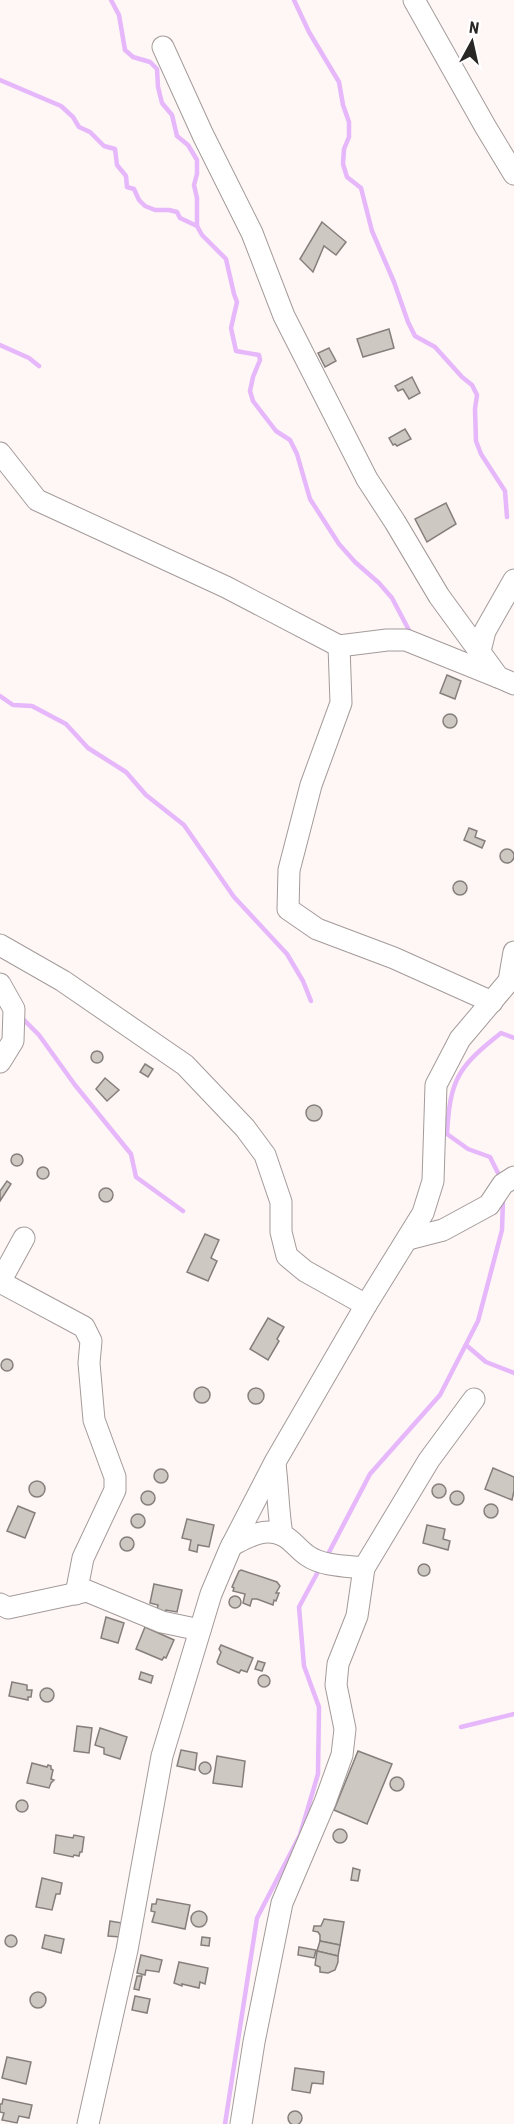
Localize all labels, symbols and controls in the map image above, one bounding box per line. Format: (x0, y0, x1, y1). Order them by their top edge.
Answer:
north arrow (442, 12, 502, 72)
text: N (468, 18, 480, 38)

